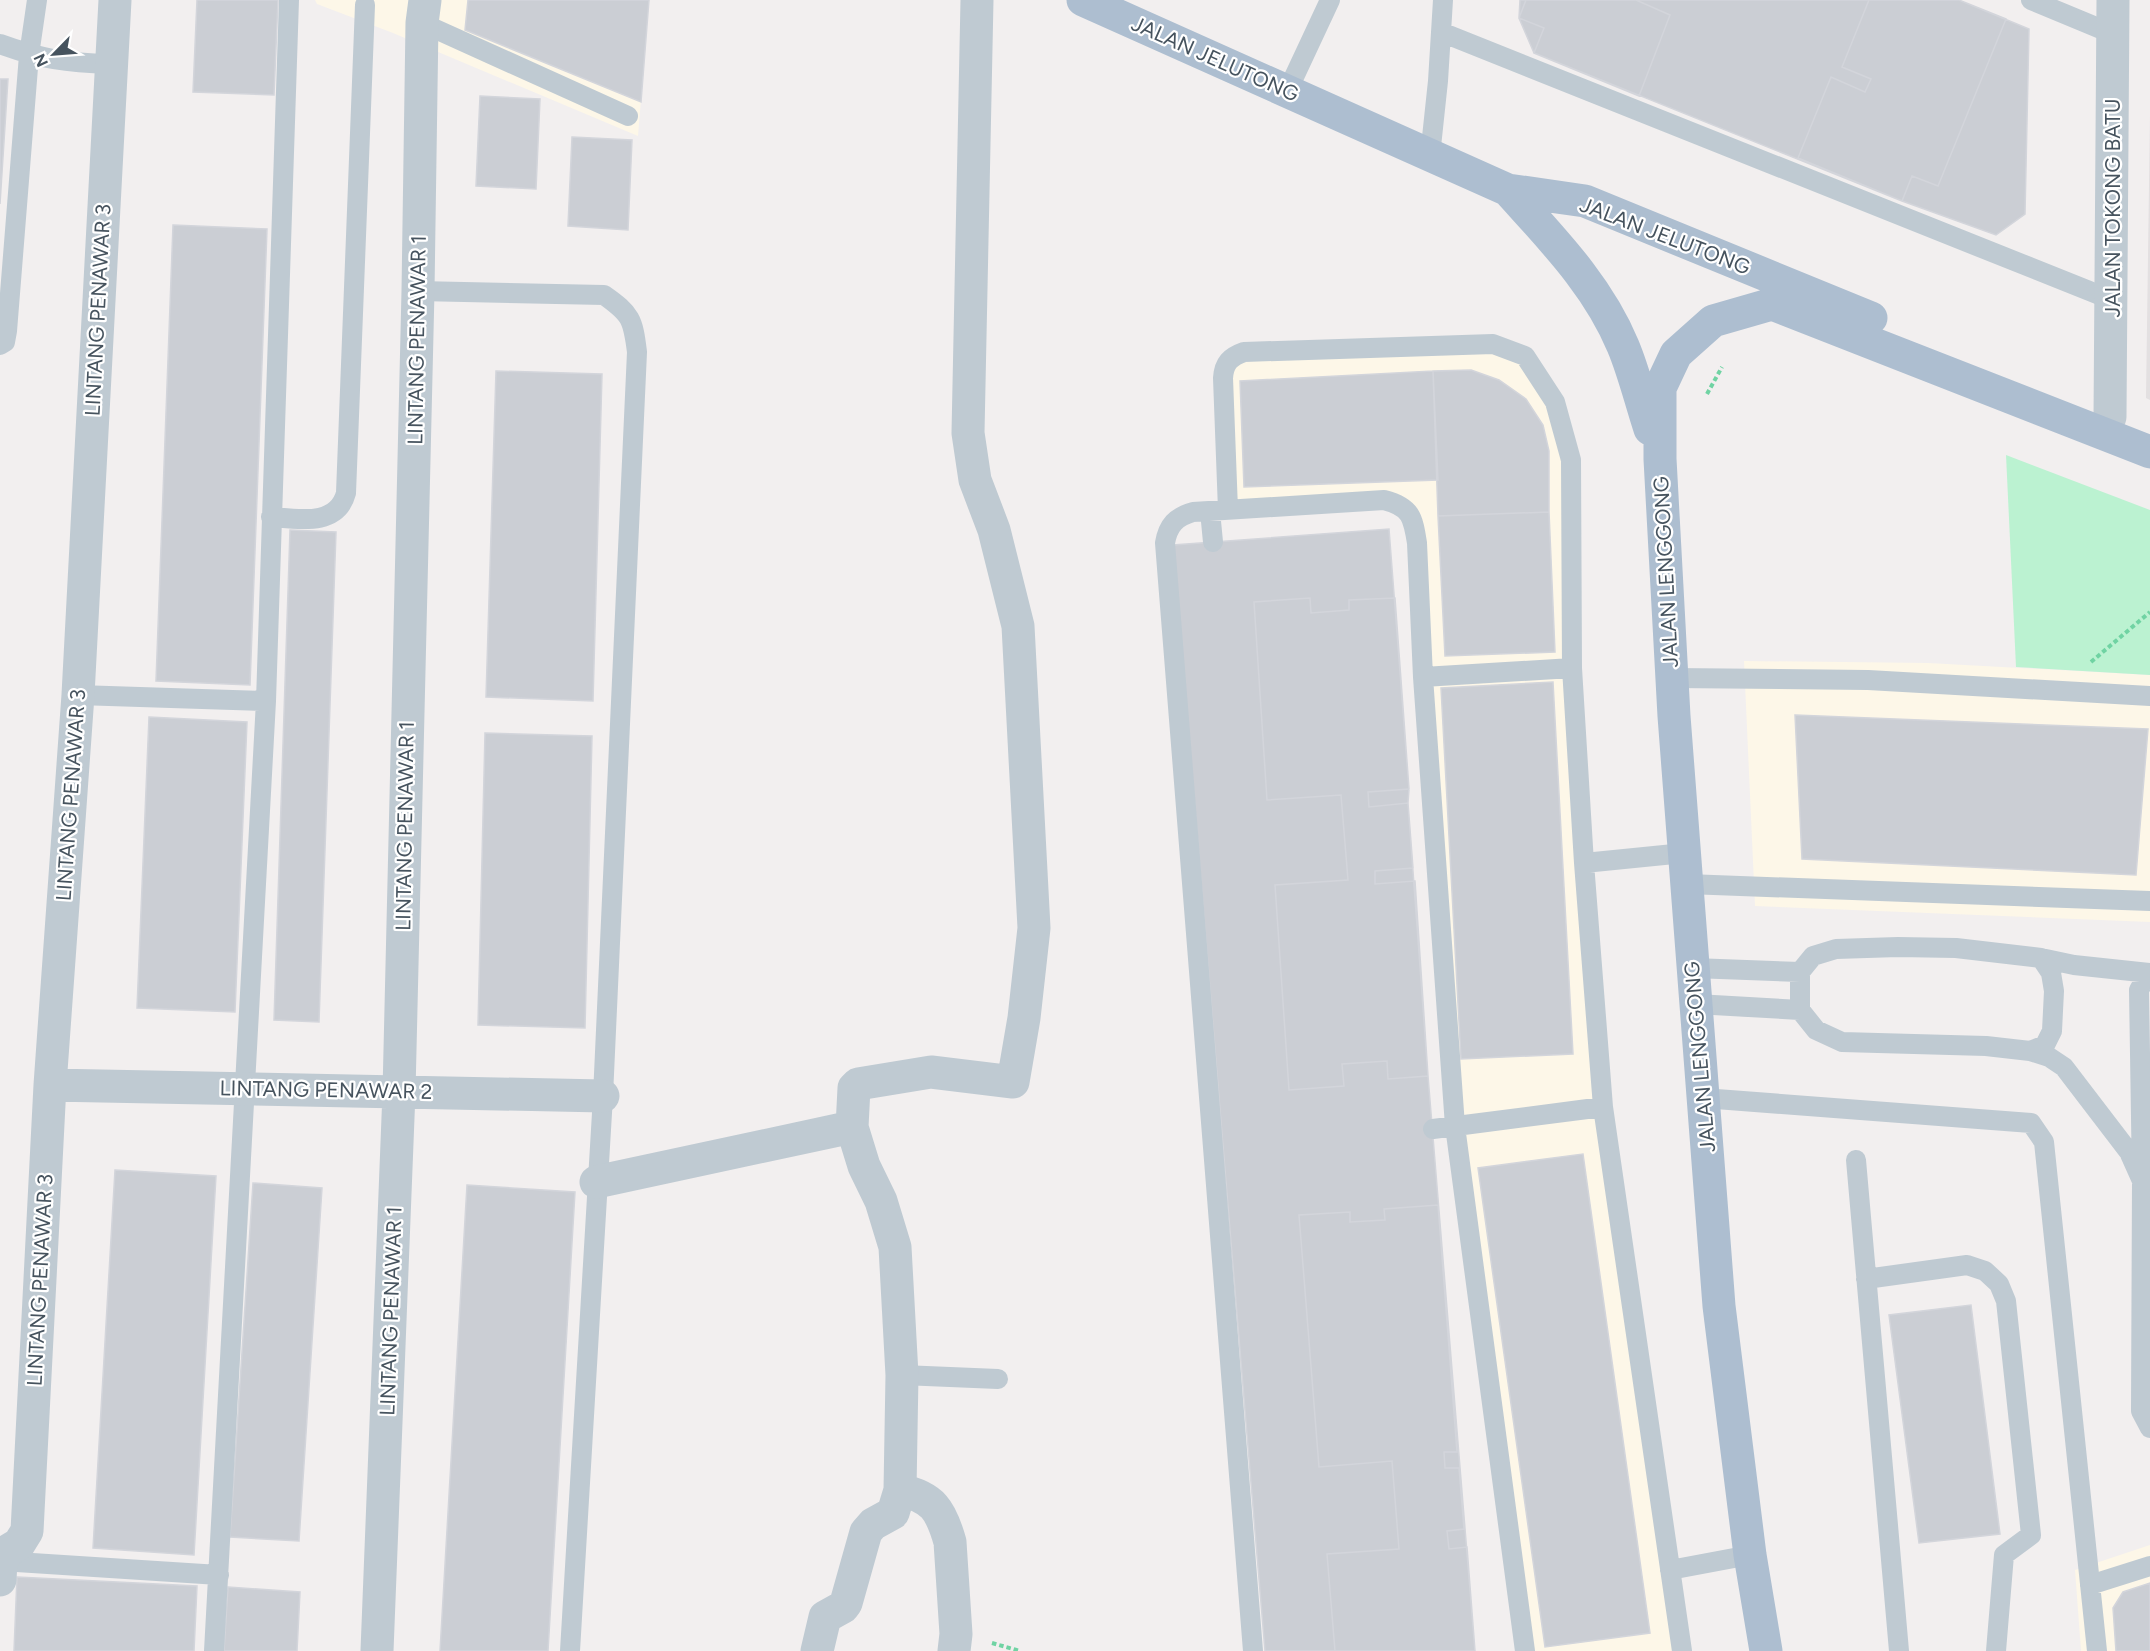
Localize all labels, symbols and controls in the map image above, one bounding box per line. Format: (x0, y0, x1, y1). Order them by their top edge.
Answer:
street label: JALAN JELUTONG (1128, 10, 1303, 107)
north arrow (24, 24, 84, 84)
text: N (30, 51, 52, 70)
street label: JALAN TOKONG BATU (2100, 98, 2125, 318)
street label: JALAN JELUTONG (1576, 192, 1754, 280)
street label: LINTANG PENAWAR 3 (79, 203, 116, 417)
street label: LINTANG PENAWAR 1 (402, 235, 431, 445)
street label: JALAN LENGGONG (1648, 476, 1683, 668)
street label: LINTANG PENAWAR 3 (51, 688, 90, 902)
street label: LINTANG PENAWAR 1 (390, 721, 419, 931)
street label: JALAN LENGGONG (1679, 960, 1720, 1154)
street label: LINTANG PENAWAR 2 (219, 1075, 433, 1104)
street label: LINTANG PENAWAR 3 (21, 1173, 58, 1387)
street label: LINTANG PENAWAR 1 (374, 1206, 407, 1416)

